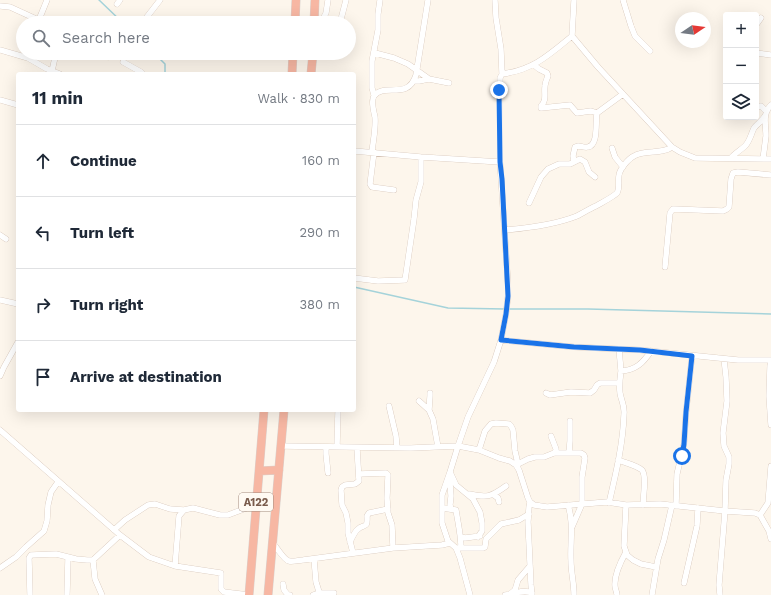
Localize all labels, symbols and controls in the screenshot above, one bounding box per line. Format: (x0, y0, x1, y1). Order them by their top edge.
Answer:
north arrow (675, 12, 711, 48)
map controls (723, 12, 759, 120)
button: + (723, 12, 759, 48)
search box (16, 16, 356, 60)
icon: search (30, 27, 52, 49)
text: Search here (62, 29, 150, 47)
button: − (723, 48, 759, 84)
route end (490, 81, 508, 99)
button: layers (723, 84, 759, 120)
text: 11 min (32, 88, 83, 108)
text: Walk · 830 m (258, 91, 340, 106)
icon: ahead (32, 150, 54, 172)
text: Continue (70, 152, 137, 170)
text: 160 m (302, 153, 340, 168)
icon: left (32, 222, 54, 244)
text: Turn left (70, 224, 134, 242)
text: 290 m (299, 225, 340, 240)
icon: right (32, 294, 54, 316)
text: Turn right (70, 296, 143, 314)
text: 380 m (300, 297, 340, 312)
icon: arrive (32, 366, 54, 388)
text: Arrive at destination (70, 368, 222, 386)
route start (673, 447, 691, 465)
road number: A122 (239, 493, 273, 511)

